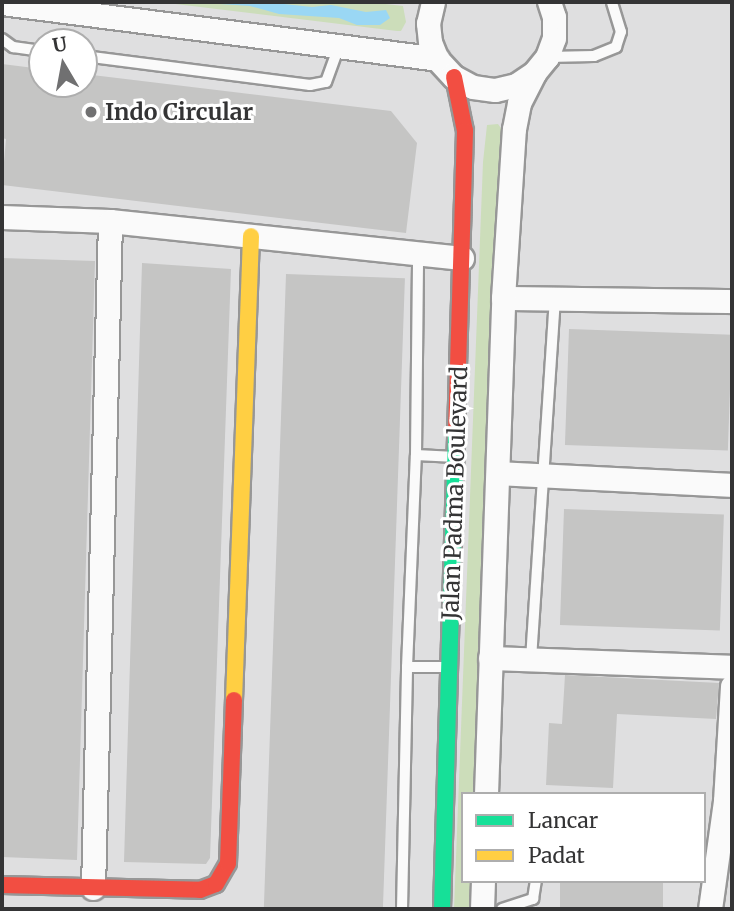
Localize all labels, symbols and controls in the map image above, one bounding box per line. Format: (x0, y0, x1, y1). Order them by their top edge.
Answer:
north arrow (28, 28, 98, 98)
text: U (51, 31, 69, 57)
place label: Indo Circular (105, 98, 253, 126)
marker: Indo Circular (83, 104, 99, 120)
street label: Jalan Padma Boulevard (437, 366, 473, 620)
legend (461, 792, 706, 883)
text: Lancar (528, 807, 598, 834)
text: Padat (528, 842, 585, 869)

